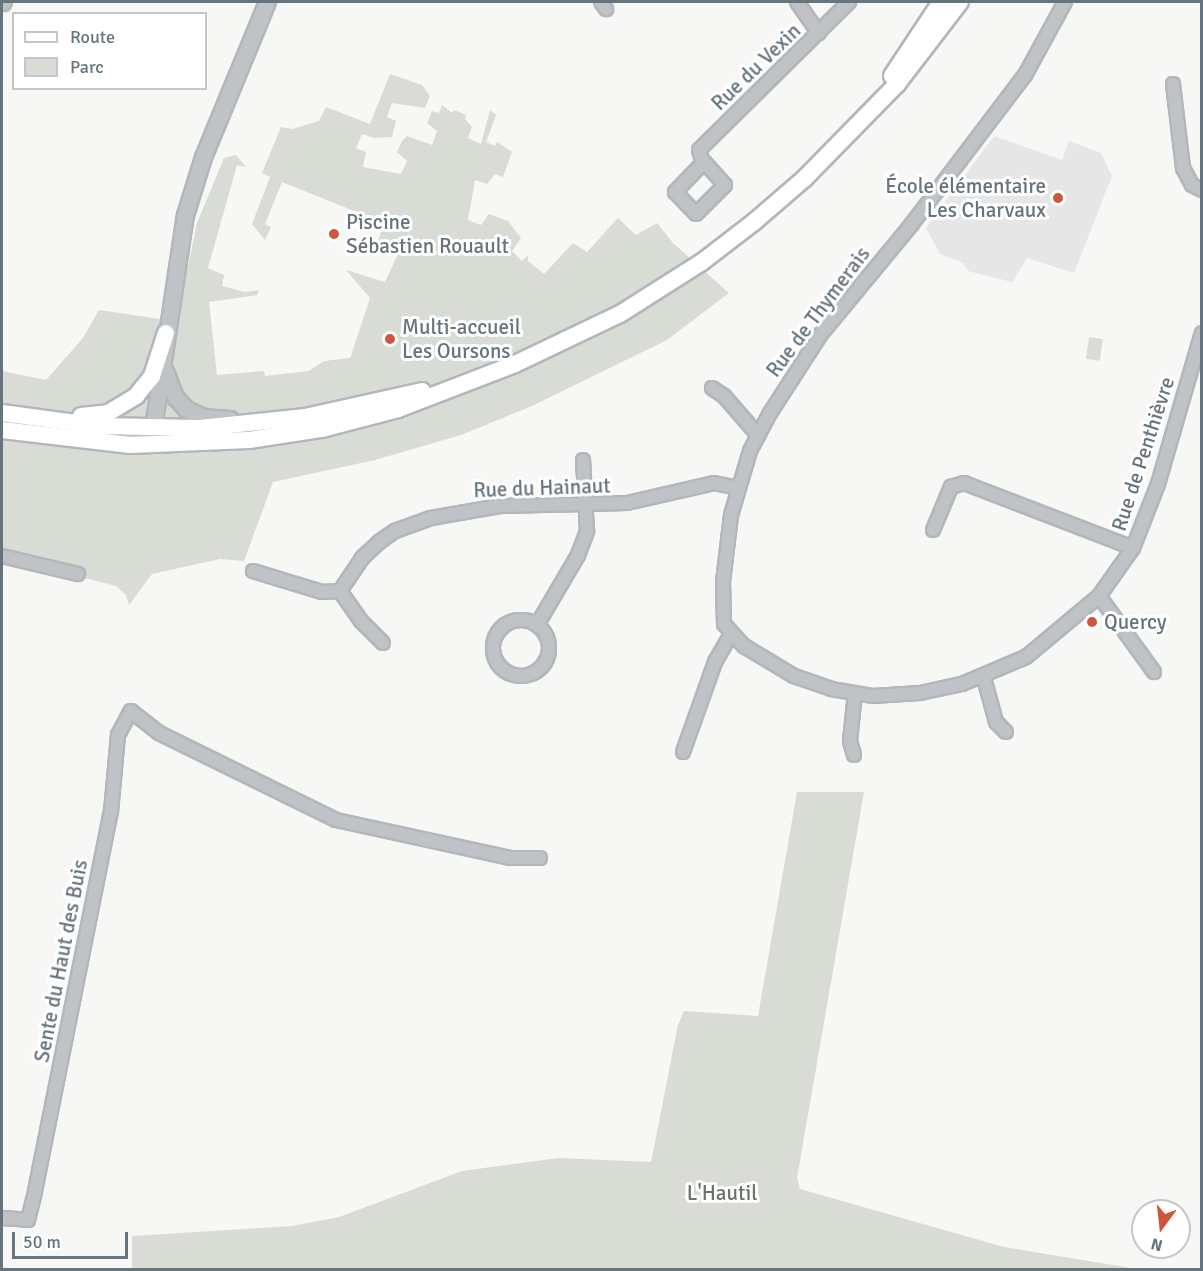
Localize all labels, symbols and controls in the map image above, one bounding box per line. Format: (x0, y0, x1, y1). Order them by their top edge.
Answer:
legend (12, 12, 207, 90)
street label: Rue du Vexin (706, 18, 806, 116)
text: Route (70, 26, 115, 48)
text: Parc (70, 56, 104, 78)
place label: École élémentaire Les Charvaux (885, 173, 1046, 223)
marker: École élémentaire Les Charvaux (1051, 191, 1065, 205)
place label: Piscine Sébastien Rouault (346, 209, 509, 259)
marker: Piscine Sébastien Rouault (327, 227, 341, 241)
street label: Rue de Thymerais (761, 242, 875, 382)
place label: Multi-accueil Les Oursons (402, 314, 521, 364)
marker: Multi-accueil Les Oursons (383, 332, 397, 346)
street label: Rue de Penthièvre (1106, 374, 1180, 534)
street label: Rue du Hainaut (473, 473, 611, 503)
place label: Quercy (1104, 609, 1167, 635)
marker: Quercy (1085, 615, 1099, 629)
street label: Sente du Haut des Buis (29, 858, 93, 1064)
park label: L'Hautil (687, 1180, 757, 1206)
north arrow (1131, 1199, 1191, 1259)
scale bar (15, 1220, 130, 1258)
text: 50 m (23, 1231, 61, 1253)
text: N (1149, 1233, 1165, 1256)

